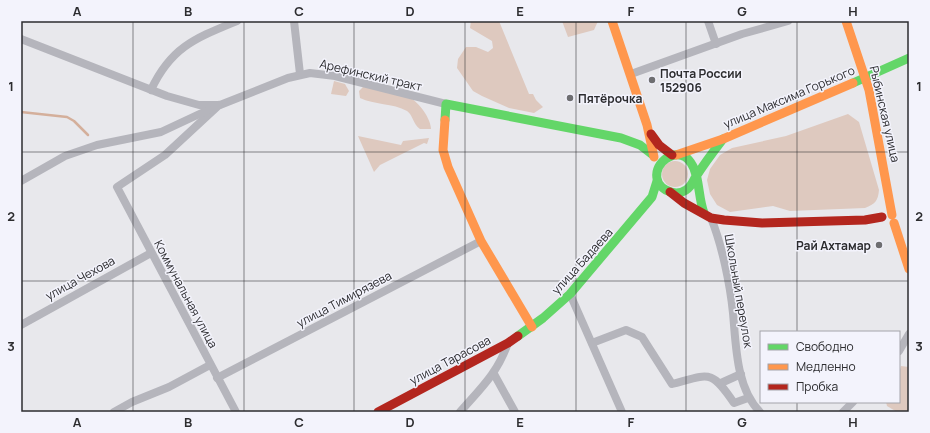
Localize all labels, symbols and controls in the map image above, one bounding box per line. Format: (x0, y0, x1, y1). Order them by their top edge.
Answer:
text: A (73, 2, 82, 20)
text: B (184, 2, 192, 20)
text: C (294, 2, 304, 20)
text: D (405, 2, 415, 20)
text: E (516, 2, 524, 20)
text: F (628, 2, 635, 20)
text: G (737, 2, 747, 20)
text: H (848, 2, 858, 20)
street label: Арефинский тракт (318, 55, 424, 95)
street label: улица Максима Горького (721, 62, 857, 132)
street label: Рыбинская улица (866, 64, 904, 164)
place label: Почта России 152906 (660, 65, 742, 96)
marker: Почта России 152906 (647, 75, 657, 85)
text: 1 (8, 77, 14, 95)
text: 1 (916, 77, 922, 95)
place label: Пятёрочка (578, 90, 642, 107)
marker: Пятёрочка (565, 93, 575, 103)
text: 2 (7, 207, 15, 225)
text: 2 (915, 207, 923, 225)
street label: улица Бадаева (548, 224, 616, 298)
street label: Школьный переулок (721, 233, 758, 350)
street label: Коммунальная улица (150, 237, 222, 351)
place label: Рай Ахтамар (796, 237, 871, 254)
marker: Рай Ахтамар (874, 240, 884, 250)
street label: улица Чехова (42, 252, 118, 304)
street label: улица Тимирязева (294, 267, 394, 331)
street label: улица Тарасова (406, 331, 494, 389)
legend (760, 331, 900, 403)
text: 3 (7, 337, 15, 355)
text: 3 (915, 337, 923, 355)
text: Свободно (796, 338, 854, 355)
text: Медленно (796, 358, 856, 375)
text: Пробка (796, 378, 838, 395)
text: A (73, 413, 82, 431)
text: B (184, 413, 192, 431)
text: C (294, 413, 304, 431)
text: D (405, 413, 415, 431)
text: E (516, 413, 524, 431)
text: F (628, 413, 635, 431)
text: G (737, 413, 747, 431)
text: H (848, 413, 858, 431)

